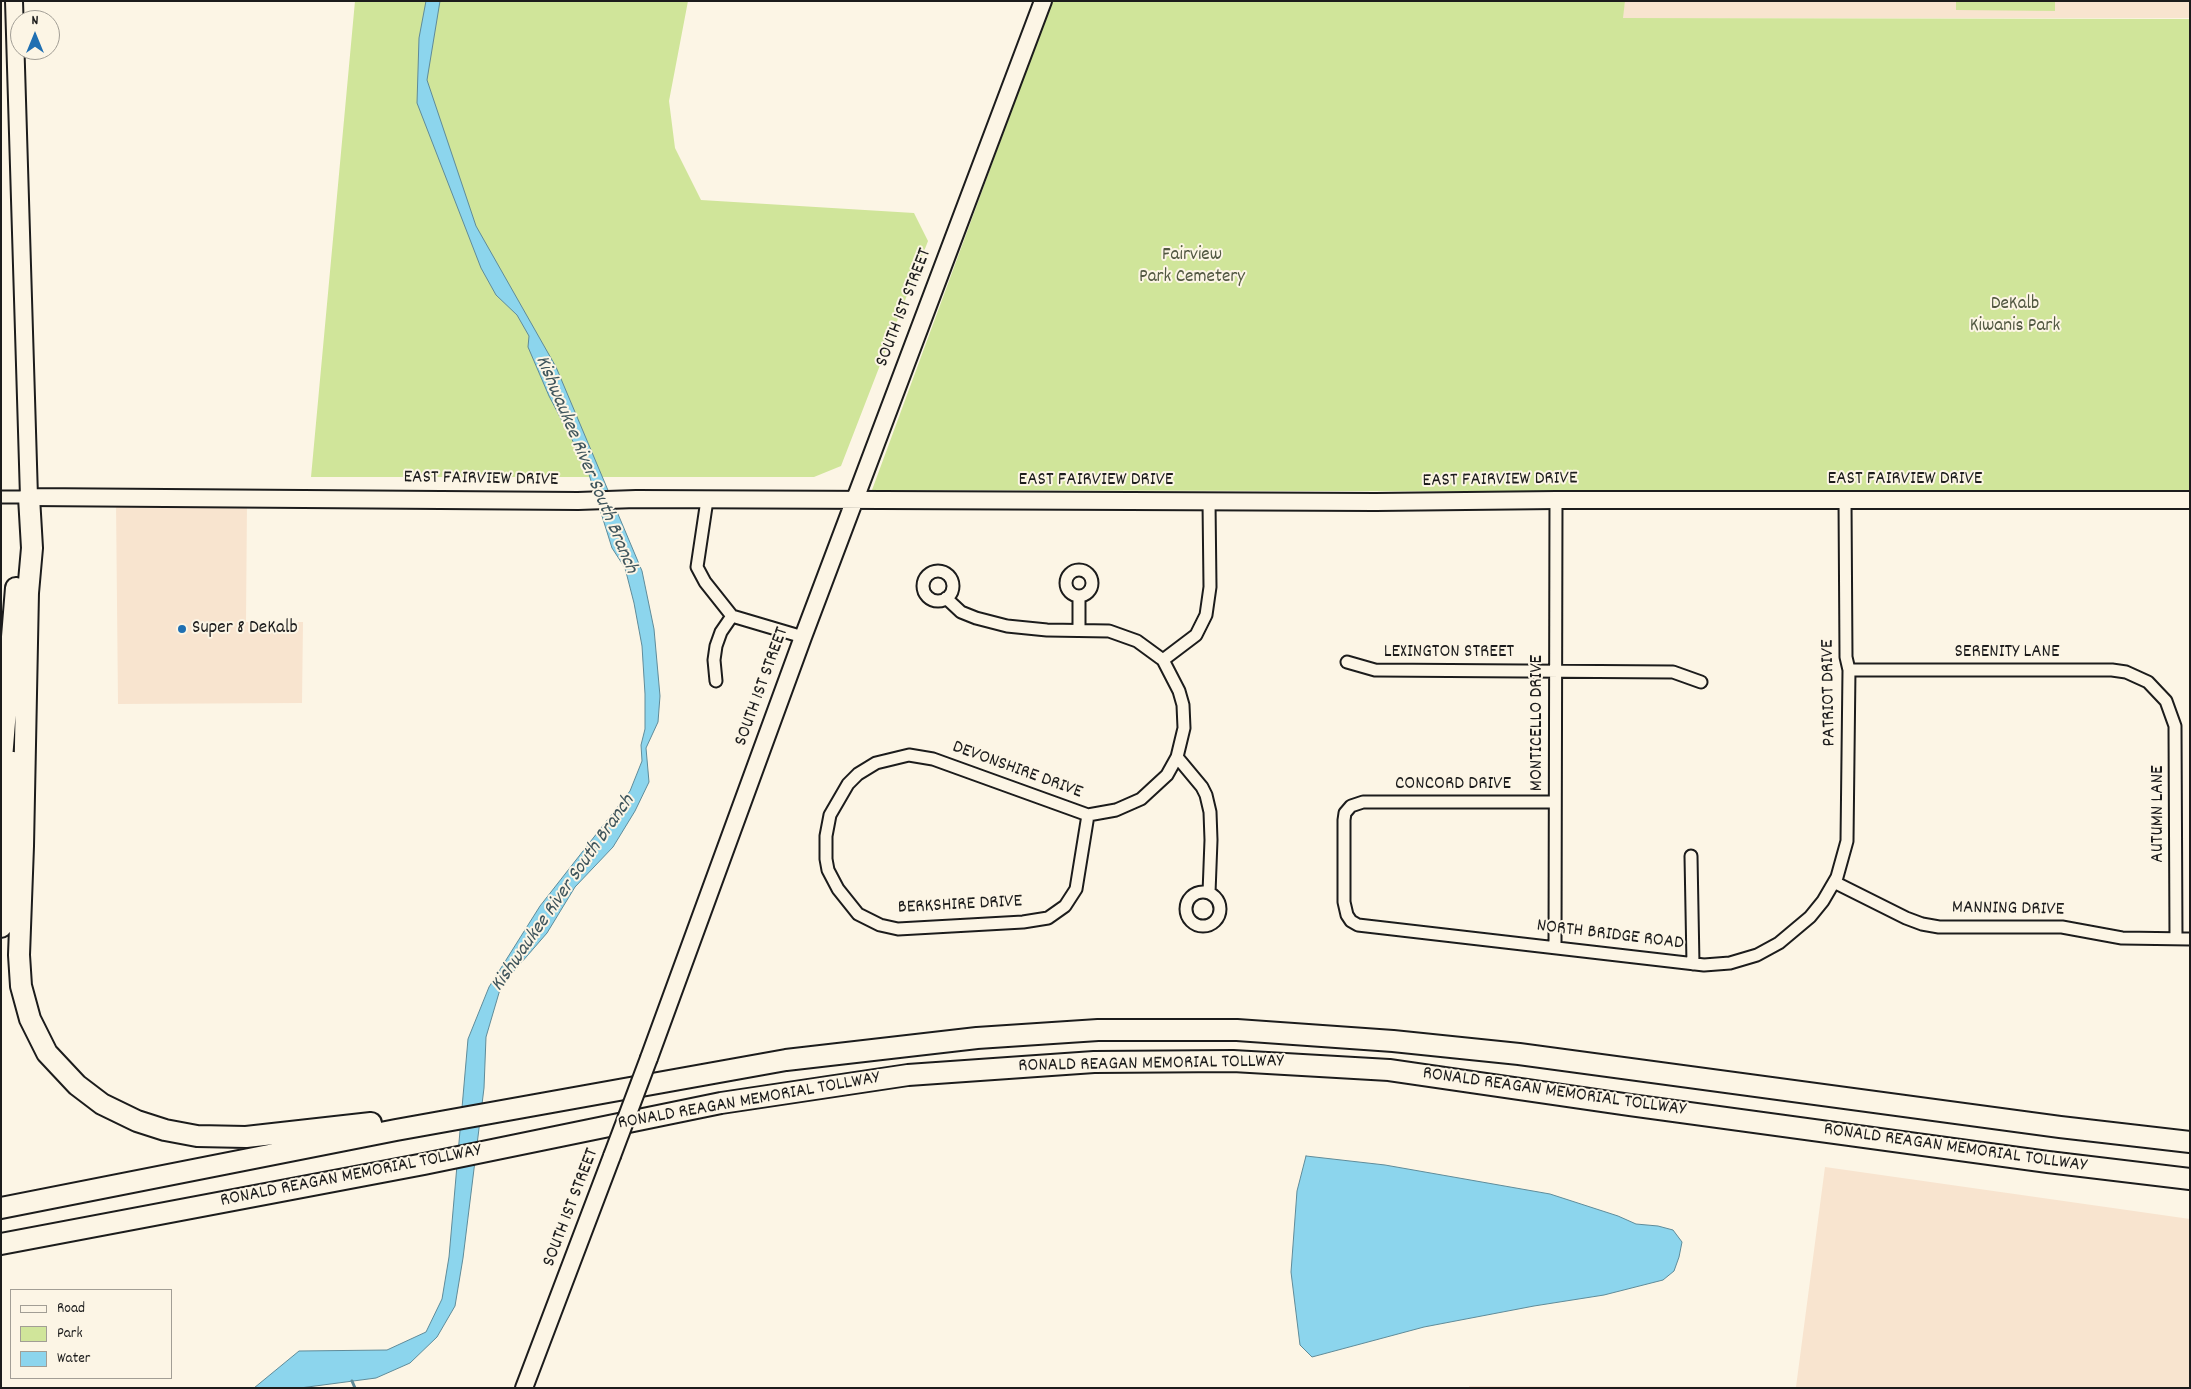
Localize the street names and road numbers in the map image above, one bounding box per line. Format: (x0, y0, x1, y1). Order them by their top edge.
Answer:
street label: SOUTH 1ST STREET (872, 246, 938, 370)
street label: EAST FAIRVIEW DRIVE (403, 467, 559, 493)
street label: EAST FAIRVIEW DRIVE (1422, 468, 1578, 494)
street label: EAST FAIRVIEW DRIVE (1828, 469, 1982, 491)
street label: EAST FAIRVIEW DRIVE (1019, 470, 1173, 492)
street label: SOUTH 1ST STREET (731, 625, 795, 749)
street label: PATRIOT DRIVE (1818, 639, 1842, 747)
street label: LEXINGTON STREET (1384, 642, 1514, 664)
street label: SERENITY LANE (1954, 642, 2060, 664)
street label: MONTICELLO DRIVE (1527, 655, 1549, 791)
street label: DEVONSHIRE DRIVE (949, 737, 1085, 805)
street label: AUTUMN LANE (2148, 765, 2170, 863)
street label: CONCORD DRIVE (1395, 774, 1511, 796)
street label: BERKSHIRE DRIVE (897, 891, 1023, 921)
street label: MANNING DRIVE (1952, 898, 2064, 922)
street label: NORTH BRIDGE ROAD (1535, 916, 1685, 956)
street label: RONALD REAGAN MEMORIAL TOLLWAY (1018, 1051, 1284, 1079)
street label: RONALD REAGAN MEMORIAL TOLLWAY (1421, 1063, 1687, 1123)
street label: RONALD REAGAN MEMORIAL TOLLWAY (616, 1068, 882, 1136)
street label: RONALD REAGAN MEMORIAL TOLLWAY (1822, 1119, 2088, 1179)
street label: RONALD REAGAN MEMORIAL TOLLWAY (219, 1140, 483, 1214)
street label: SOUTH 1ST STREET (539, 1146, 605, 1270)

